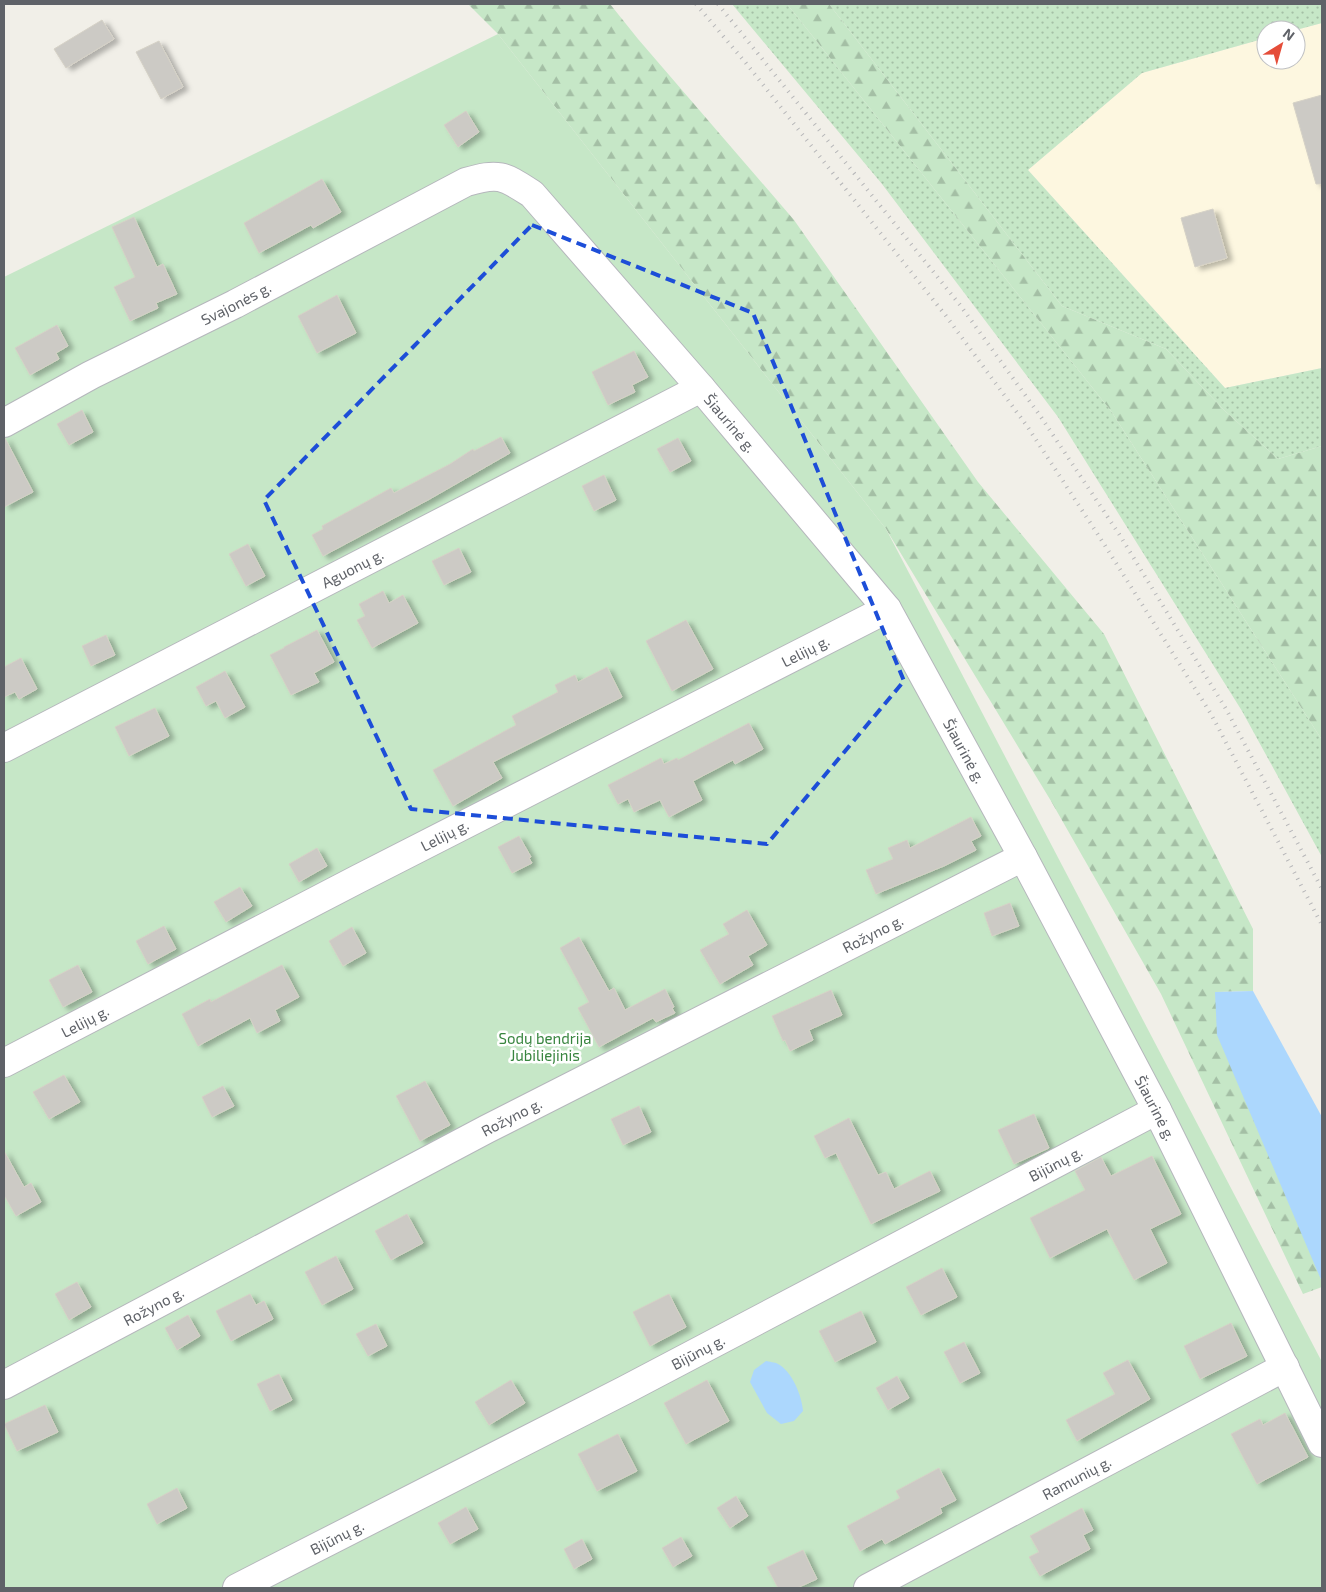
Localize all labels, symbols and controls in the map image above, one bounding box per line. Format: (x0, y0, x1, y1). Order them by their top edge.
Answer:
north arrow (1256, 20, 1306, 70)
text: N (1280, 24, 1298, 44)
street label: Svajonės g. (198, 278, 274, 328)
street label: Šiaurinė g. (701, 390, 760, 456)
street label: Aguonų g. (318, 545, 386, 592)
street label: Lelijų g. (778, 631, 832, 670)
street label: Šiaurinė g. (940, 716, 990, 786)
street label: Lelijų g. (417, 815, 471, 855)
street label: Rožyno g. (839, 910, 906, 956)
street label: Lelijų g. (58, 1001, 112, 1041)
park label: Sodų bendrija Jubiliejinis (498, 1029, 592, 1065)
street label: Šiaurinė g. (1131, 1072, 1180, 1144)
street label: Rožyno g. (478, 1094, 545, 1140)
street label: Bijūnų g. (1026, 1142, 1085, 1185)
street label: Rožyno g. (120, 1283, 187, 1329)
street label: Bijūnų g. (668, 1330, 728, 1373)
street label: Ramunių g. (1039, 1452, 1114, 1503)
street label: Bijūnų g. (307, 1516, 367, 1558)

